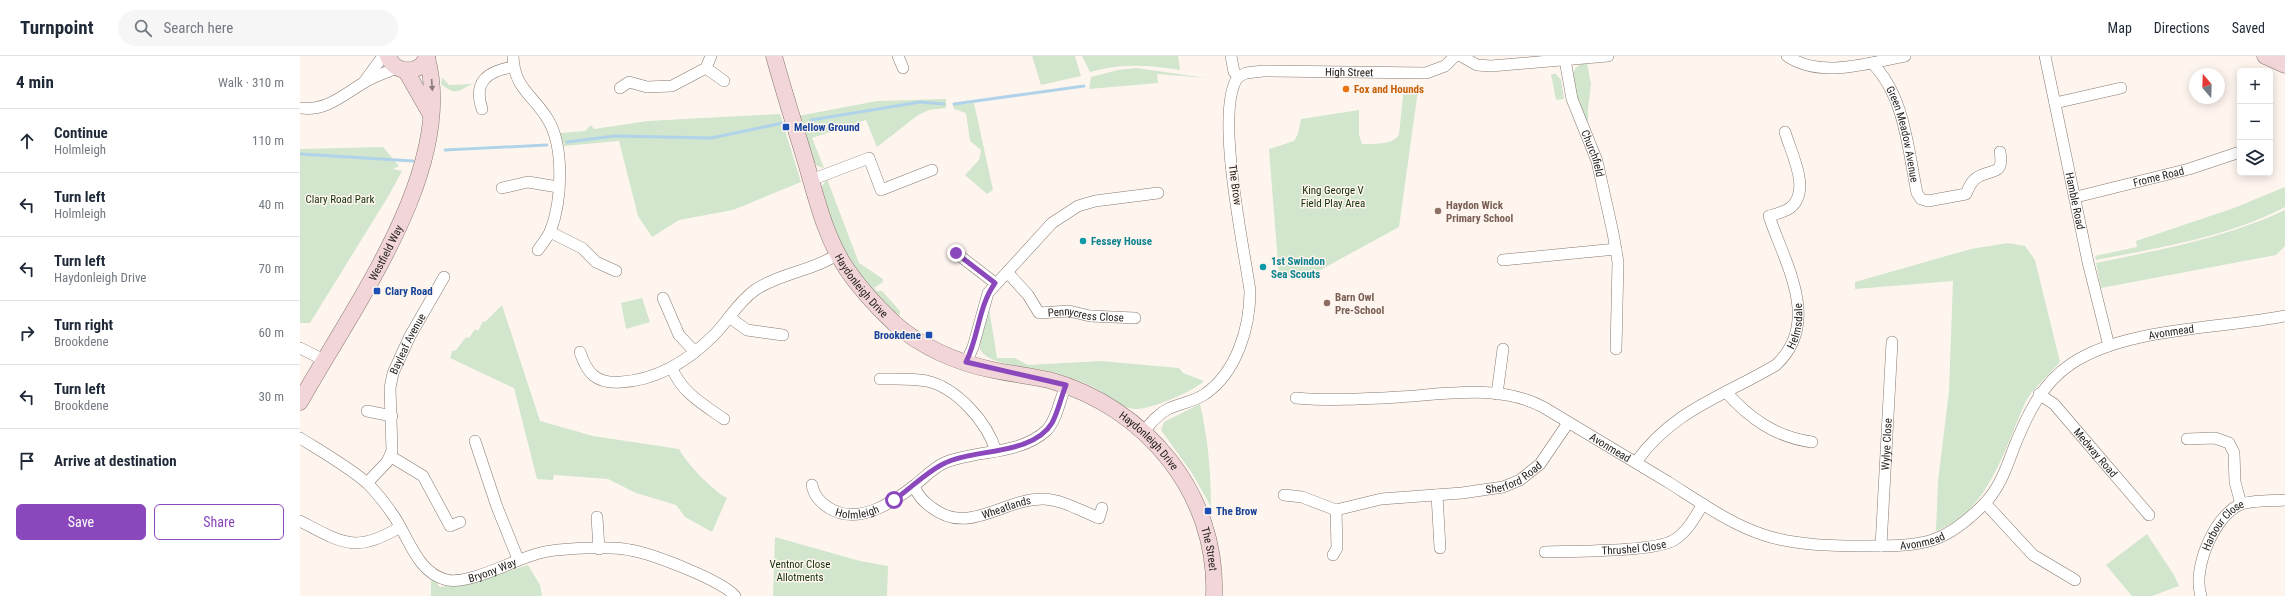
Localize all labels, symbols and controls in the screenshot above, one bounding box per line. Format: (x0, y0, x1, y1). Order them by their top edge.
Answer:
search box (118, 10, 398, 46)
text: Turnpoint (20, 16, 94, 39)
icon: search (132, 17, 154, 39)
text: Search here (164, 19, 233, 37)
text: Map (2108, 20, 2132, 36)
text: Directions (2154, 20, 2210, 36)
text: Saved (2232, 20, 2265, 36)
street label: High Street (1325, 65, 1373, 79)
north arrow (2189, 68, 2225, 104)
map controls (2237, 68, 2273, 176)
button: + (2237, 68, 2273, 104)
text: 4 min (16, 72, 54, 92)
text: Walk · 310 m (218, 75, 284, 90)
one-way arrow (429, 79, 436, 91)
place label: Fox and Hounds (1354, 83, 1424, 96)
marker: Fox and Hounds (1341, 84, 1351, 94)
street label: Green Meadow Avenue (1884, 84, 1921, 183)
button: − (2237, 104, 2273, 140)
place label: Mellow Ground (794, 121, 860, 134)
marker: Mellow Ground (781, 122, 791, 132)
text: Continue (54, 124, 108, 142)
street label: Churchfield (1579, 128, 1607, 178)
icon: ahead (16, 130, 38, 152)
text: 110 m (252, 133, 284, 148)
button: layers (2237, 140, 2273, 176)
text: Holmleigh (54, 142, 106, 157)
street label: The Brow (1226, 164, 1244, 206)
street label: Frome Road (2132, 164, 2185, 189)
street label: Hamble Road (2063, 171, 2088, 231)
park label: King George V Field Play Area (1301, 184, 1365, 210)
text: Turn left (54, 188, 105, 206)
park label: Clary Road Park (306, 193, 374, 206)
icon: left (16, 194, 38, 216)
text: 40 m (258, 197, 284, 212)
place label: Haydon Wick Primary School (1446, 199, 1514, 225)
text: Holmleigh (54, 206, 106, 221)
marker: Haydon Wick Primary School (1433, 206, 1443, 216)
street label: Westfield Way (366, 223, 405, 283)
place label: Fessey House (1091, 235, 1152, 248)
marker: Fessey House (1078, 236, 1088, 246)
route end (947, 244, 965, 262)
street label: Haydonleigh Drive (832, 251, 891, 320)
text: Turn left (54, 252, 105, 270)
place label: 1st Swindon Sea Scouts (1271, 255, 1325, 281)
icon: left (16, 258, 38, 280)
text: 70 m (258, 261, 284, 276)
marker: 1st Swindon Sea Scouts (1258, 262, 1268, 272)
text: Haydonleigh Drive (54, 270, 146, 285)
place label: Clary Road (385, 285, 433, 298)
marker: Clary Road (372, 286, 382, 296)
place label: Barn Owl Pre-School (1335, 291, 1384, 317)
marker: Barn Owl Pre-School (1322, 298, 1332, 308)
street label: Helmsdale (1784, 303, 1805, 351)
street label: Pennycress Close (1047, 304, 1124, 324)
street label: Bayleaf Avenue (387, 311, 428, 376)
text: Turn right (54, 316, 113, 334)
icon: right (16, 322, 38, 344)
street label: Avonmead (2147, 322, 2195, 342)
text: 60 m (258, 325, 284, 340)
place label: Brookdene (874, 329, 921, 342)
marker: Brookdene (924, 330, 934, 340)
text: Brookdene (54, 334, 109, 349)
text: Turn left (54, 380, 105, 398)
icon: left (16, 386, 38, 408)
text: 30 m (258, 389, 284, 404)
text: Brookdene (54, 398, 109, 413)
street label: Haydonleigh Drive (1117, 408, 1181, 472)
street label: Wylye Close (1879, 418, 1894, 471)
street label: Medway Road (2071, 425, 2120, 480)
street label: Avonmead (1587, 430, 1633, 465)
icon: arrive (16, 450, 38, 472)
text: Arrive at destination (54, 452, 177, 470)
street label: Sherford Road (1485, 459, 1544, 496)
route start (885, 491, 903, 509)
street label: Wheatlands (980, 494, 1032, 521)
street label: Harbour Close (2199, 497, 2246, 552)
street label: Holmleigh (834, 502, 881, 521)
button: Save (16, 504, 146, 540)
button: Share (154, 504, 284, 540)
place label: The Brow (1216, 505, 1257, 518)
marker: The Brow (1203, 506, 1213, 516)
street label: The Street (1199, 525, 1220, 571)
street label: Avonmead (1900, 529, 1947, 552)
street label: Thrushel Close (1601, 537, 1668, 557)
street label: Bryony Way (467, 555, 519, 585)
park label: Ventnor Close Allotments (770, 558, 830, 584)

